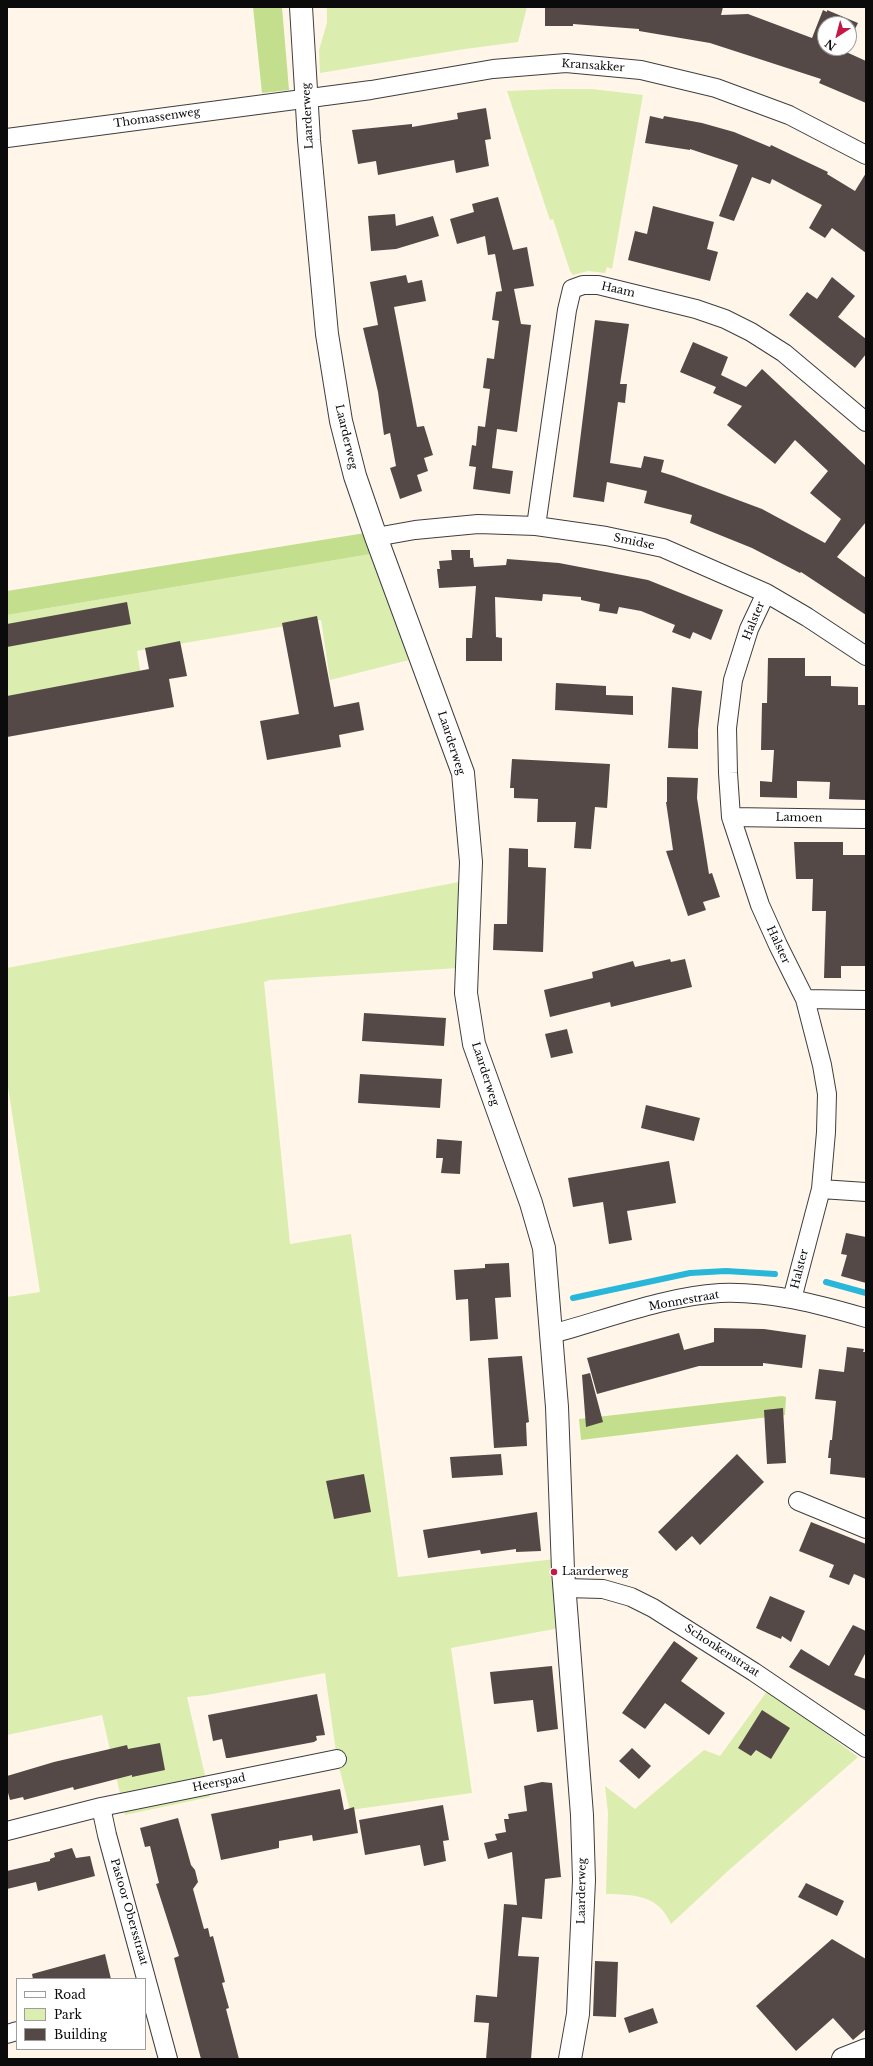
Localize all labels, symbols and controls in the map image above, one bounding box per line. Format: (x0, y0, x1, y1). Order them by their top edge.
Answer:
north arrow (817, 16, 857, 56)
text: N (822, 36, 839, 54)
street label: Kransakker (561, 57, 625, 75)
street label: Laarderweg (300, 83, 316, 149)
street label: Thomassenweg (113, 105, 201, 131)
street label: Haam (600, 280, 636, 300)
street label: Laarderweg (332, 403, 360, 471)
street label: Smidse (612, 531, 656, 553)
street label: Halster (740, 600, 768, 642)
street label: Laarderweg (434, 709, 468, 777)
street label: Lamoen (775, 811, 823, 825)
street label: Halster (763, 924, 793, 966)
street label: Laarderweg (468, 1040, 502, 1108)
street label: Halster (789, 1248, 811, 1290)
street label: Monnestraat (648, 1288, 720, 1314)
place label: Laarderweg (562, 1565, 628, 1579)
marker: Laarderweg (549, 1567, 559, 1577)
street label: Schonkenstraat (682, 1622, 762, 1680)
street label: Heerspad (191, 1771, 247, 1795)
street label: Pastoor Obersstraat (107, 1857, 151, 1967)
street label: Laarderweg (575, 1858, 589, 1924)
legend (16, 1978, 146, 2050)
text: Road (54, 1987, 86, 2002)
text: Park (54, 2007, 82, 2022)
text: Building (54, 2027, 107, 2042)

